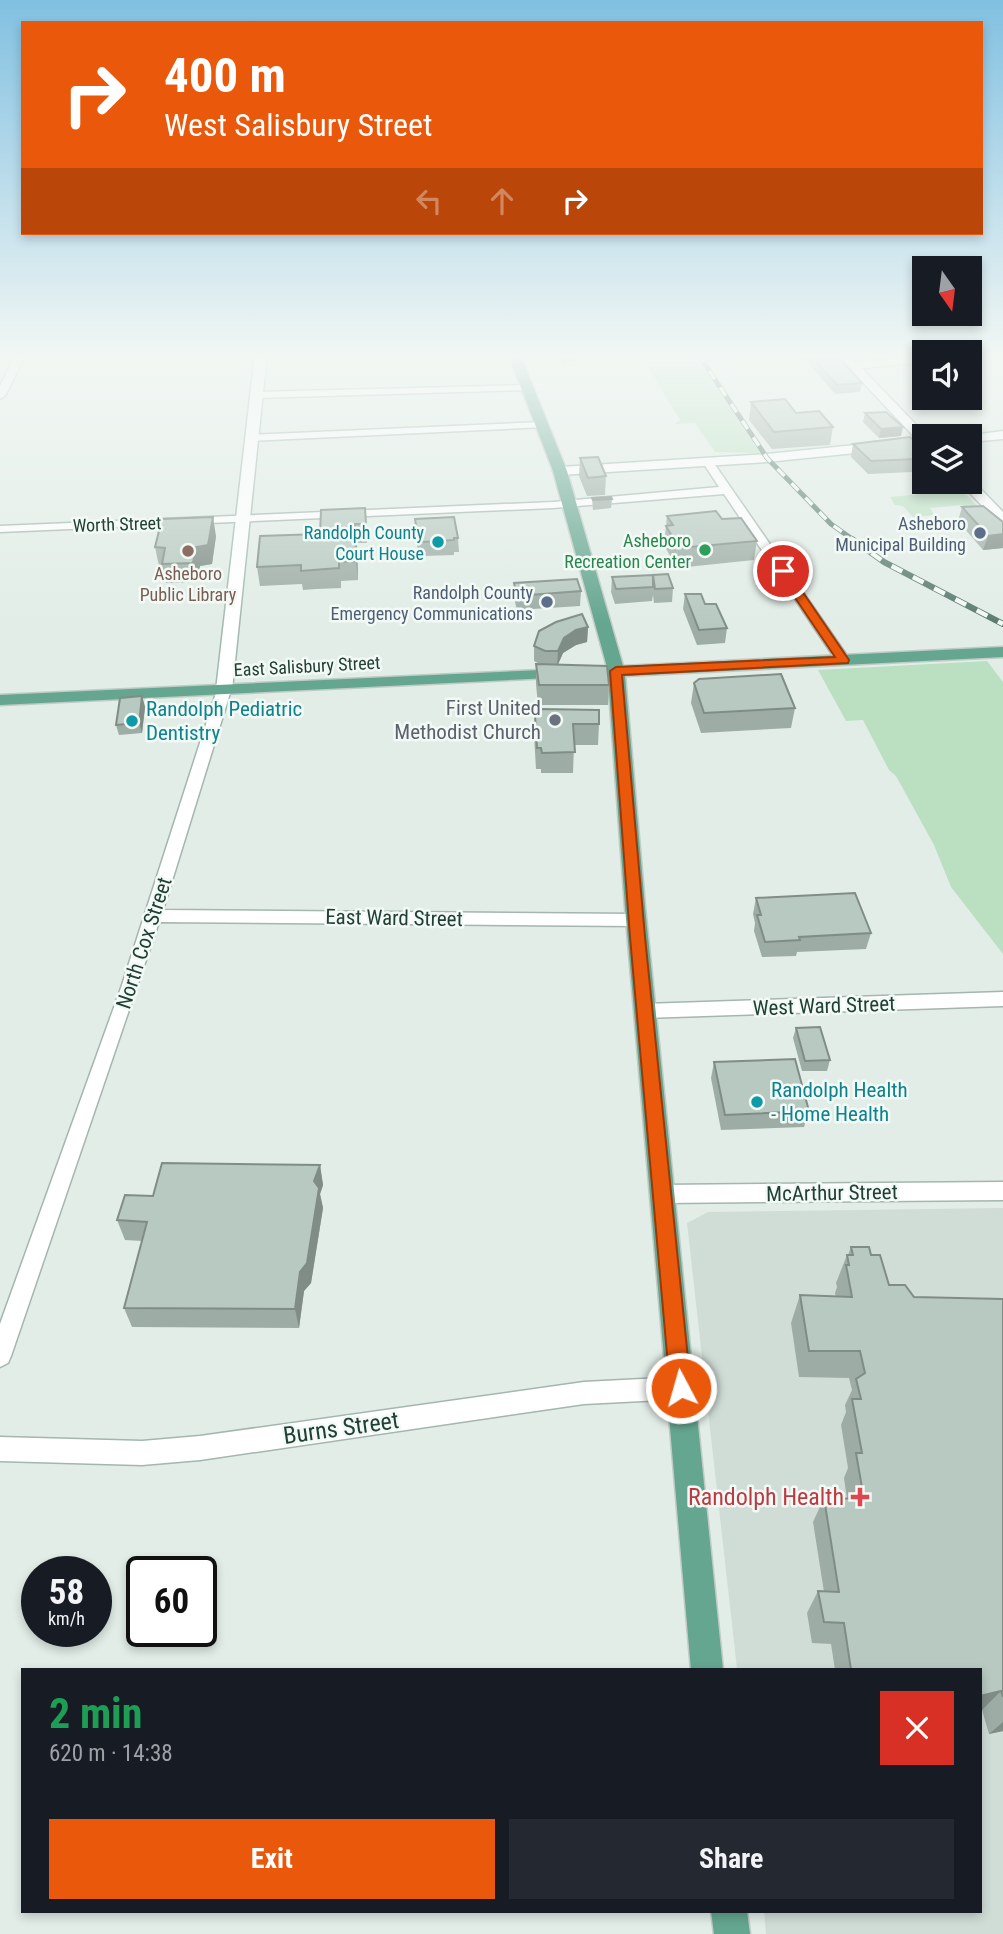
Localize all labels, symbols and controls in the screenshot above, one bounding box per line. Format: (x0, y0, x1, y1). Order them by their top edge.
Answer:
text: 400 m (164, 47, 286, 104)
icon: right (49, 49, 140, 140)
text: West Salisbury Street (164, 106, 432, 144)
icon: left (410, 182, 448, 220)
icon: ahead (483, 182, 521, 220)
icon: right (556, 182, 594, 220)
north arrow (912, 256, 982, 326)
map controls (912, 256, 982, 494)
button: sound (912, 340, 982, 410)
button: layers (912, 424, 982, 494)
street label: Worth Street (72, 512, 162, 536)
place label: Asheboro Municipal Building (835, 513, 966, 555)
place label: Randolph County Court House (304, 522, 424, 564)
marker: Asheboro Municipal Building (972, 525, 988, 541)
place label: Asheboro Recreation Center (564, 530, 692, 572)
marker: Randolph County Court House (430, 534, 446, 550)
pin (753, 541, 813, 601)
marker: Asheboro Recreation Center (697, 542, 713, 558)
marker: Asheboro Public Library (180, 543, 196, 559)
icon: arrive (764, 552, 802, 590)
place label: Asheboro Public Library (140, 563, 237, 605)
place label: Randolph County Emergency Communications (331, 582, 533, 624)
marker: Randolph County Emergency Communications (539, 594, 555, 610)
street label: East Salisbury Street (233, 652, 381, 680)
place label: First United Methodist Church (394, 696, 541, 744)
place label: Randolph Pediatric Dentistry (146, 697, 302, 745)
marker: First United Methodist Church (547, 712, 563, 728)
marker: Randolph Pediatric Dentistry (124, 713, 140, 729)
street label: North Cox Street (111, 874, 177, 1012)
street label: East Ward Street (325, 905, 463, 931)
street label: West Ward Street (752, 992, 896, 1020)
place label: Randolph Health - Home Health (771, 1078, 908, 1126)
marker: Randolph Health - Home Health (749, 1094, 765, 1110)
street label: McArthur Street (766, 1180, 898, 1206)
position arrow (644, 1351, 718, 1425)
street label: Burns Street (281, 1406, 401, 1450)
place label: Randolph Health (688, 1483, 844, 1511)
marker: Randolph Health (850, 1487, 870, 1507)
speed limit sign: 60 (126, 1556, 217, 1647)
text: 58 (49, 1572, 84, 1613)
text: km/h (48, 1608, 85, 1629)
text: 2 min (49, 1689, 142, 1738)
button: close (880, 1691, 954, 1765)
text: 620 m · 14:38 (49, 1740, 173, 1767)
button: Exit (49, 1819, 495, 1899)
button: Share (509, 1819, 954, 1899)

